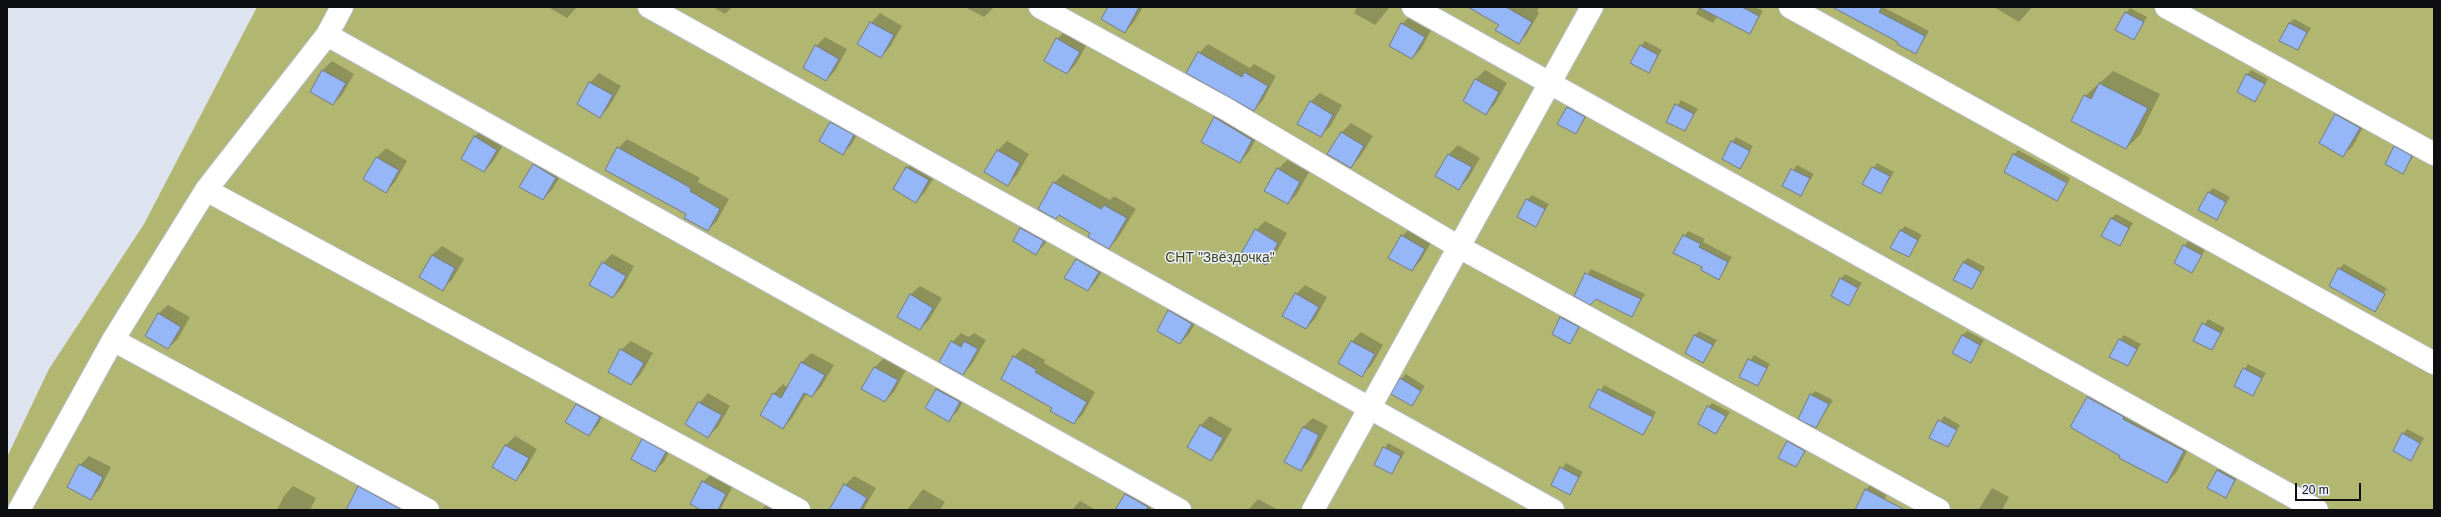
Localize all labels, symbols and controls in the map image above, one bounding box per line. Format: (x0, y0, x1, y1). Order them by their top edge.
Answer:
park label: СНТ "Звёздочка" (1165, 250, 1275, 266)
scale bar (2297, 475, 2363, 501)
text: 20 m (2302, 483, 2329, 497)

